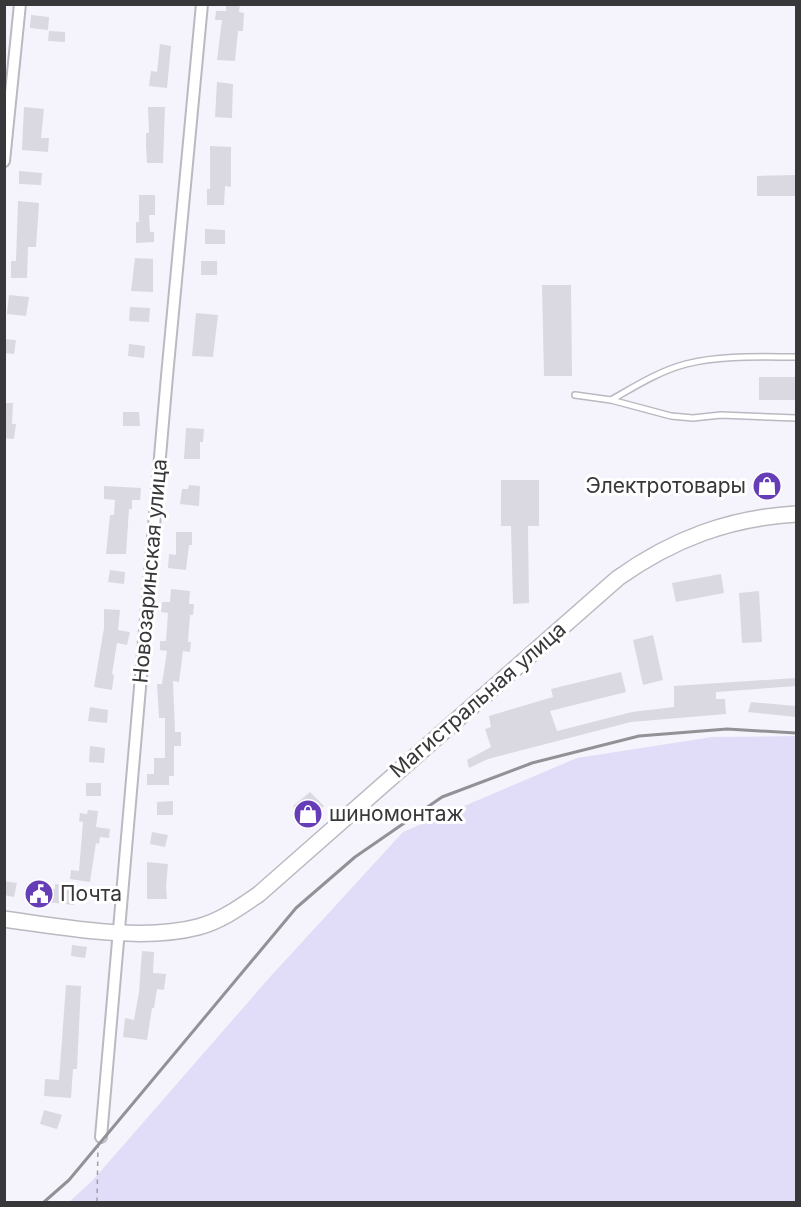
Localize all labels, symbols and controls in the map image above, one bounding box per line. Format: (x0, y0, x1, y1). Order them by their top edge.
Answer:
street label: Новозаринская улица (127, 458, 172, 684)
shop icon: Электротовары (751, 470, 783, 502)
place label: Электротовары (585, 473, 746, 498)
street label: Магистральная улица (385, 616, 571, 783)
shop icon: шиномонтаж (292, 798, 324, 830)
place label: шиномонтаж (329, 801, 463, 826)
public building icon: Почта (23, 878, 55, 910)
place label: Почта (60, 881, 122, 906)

